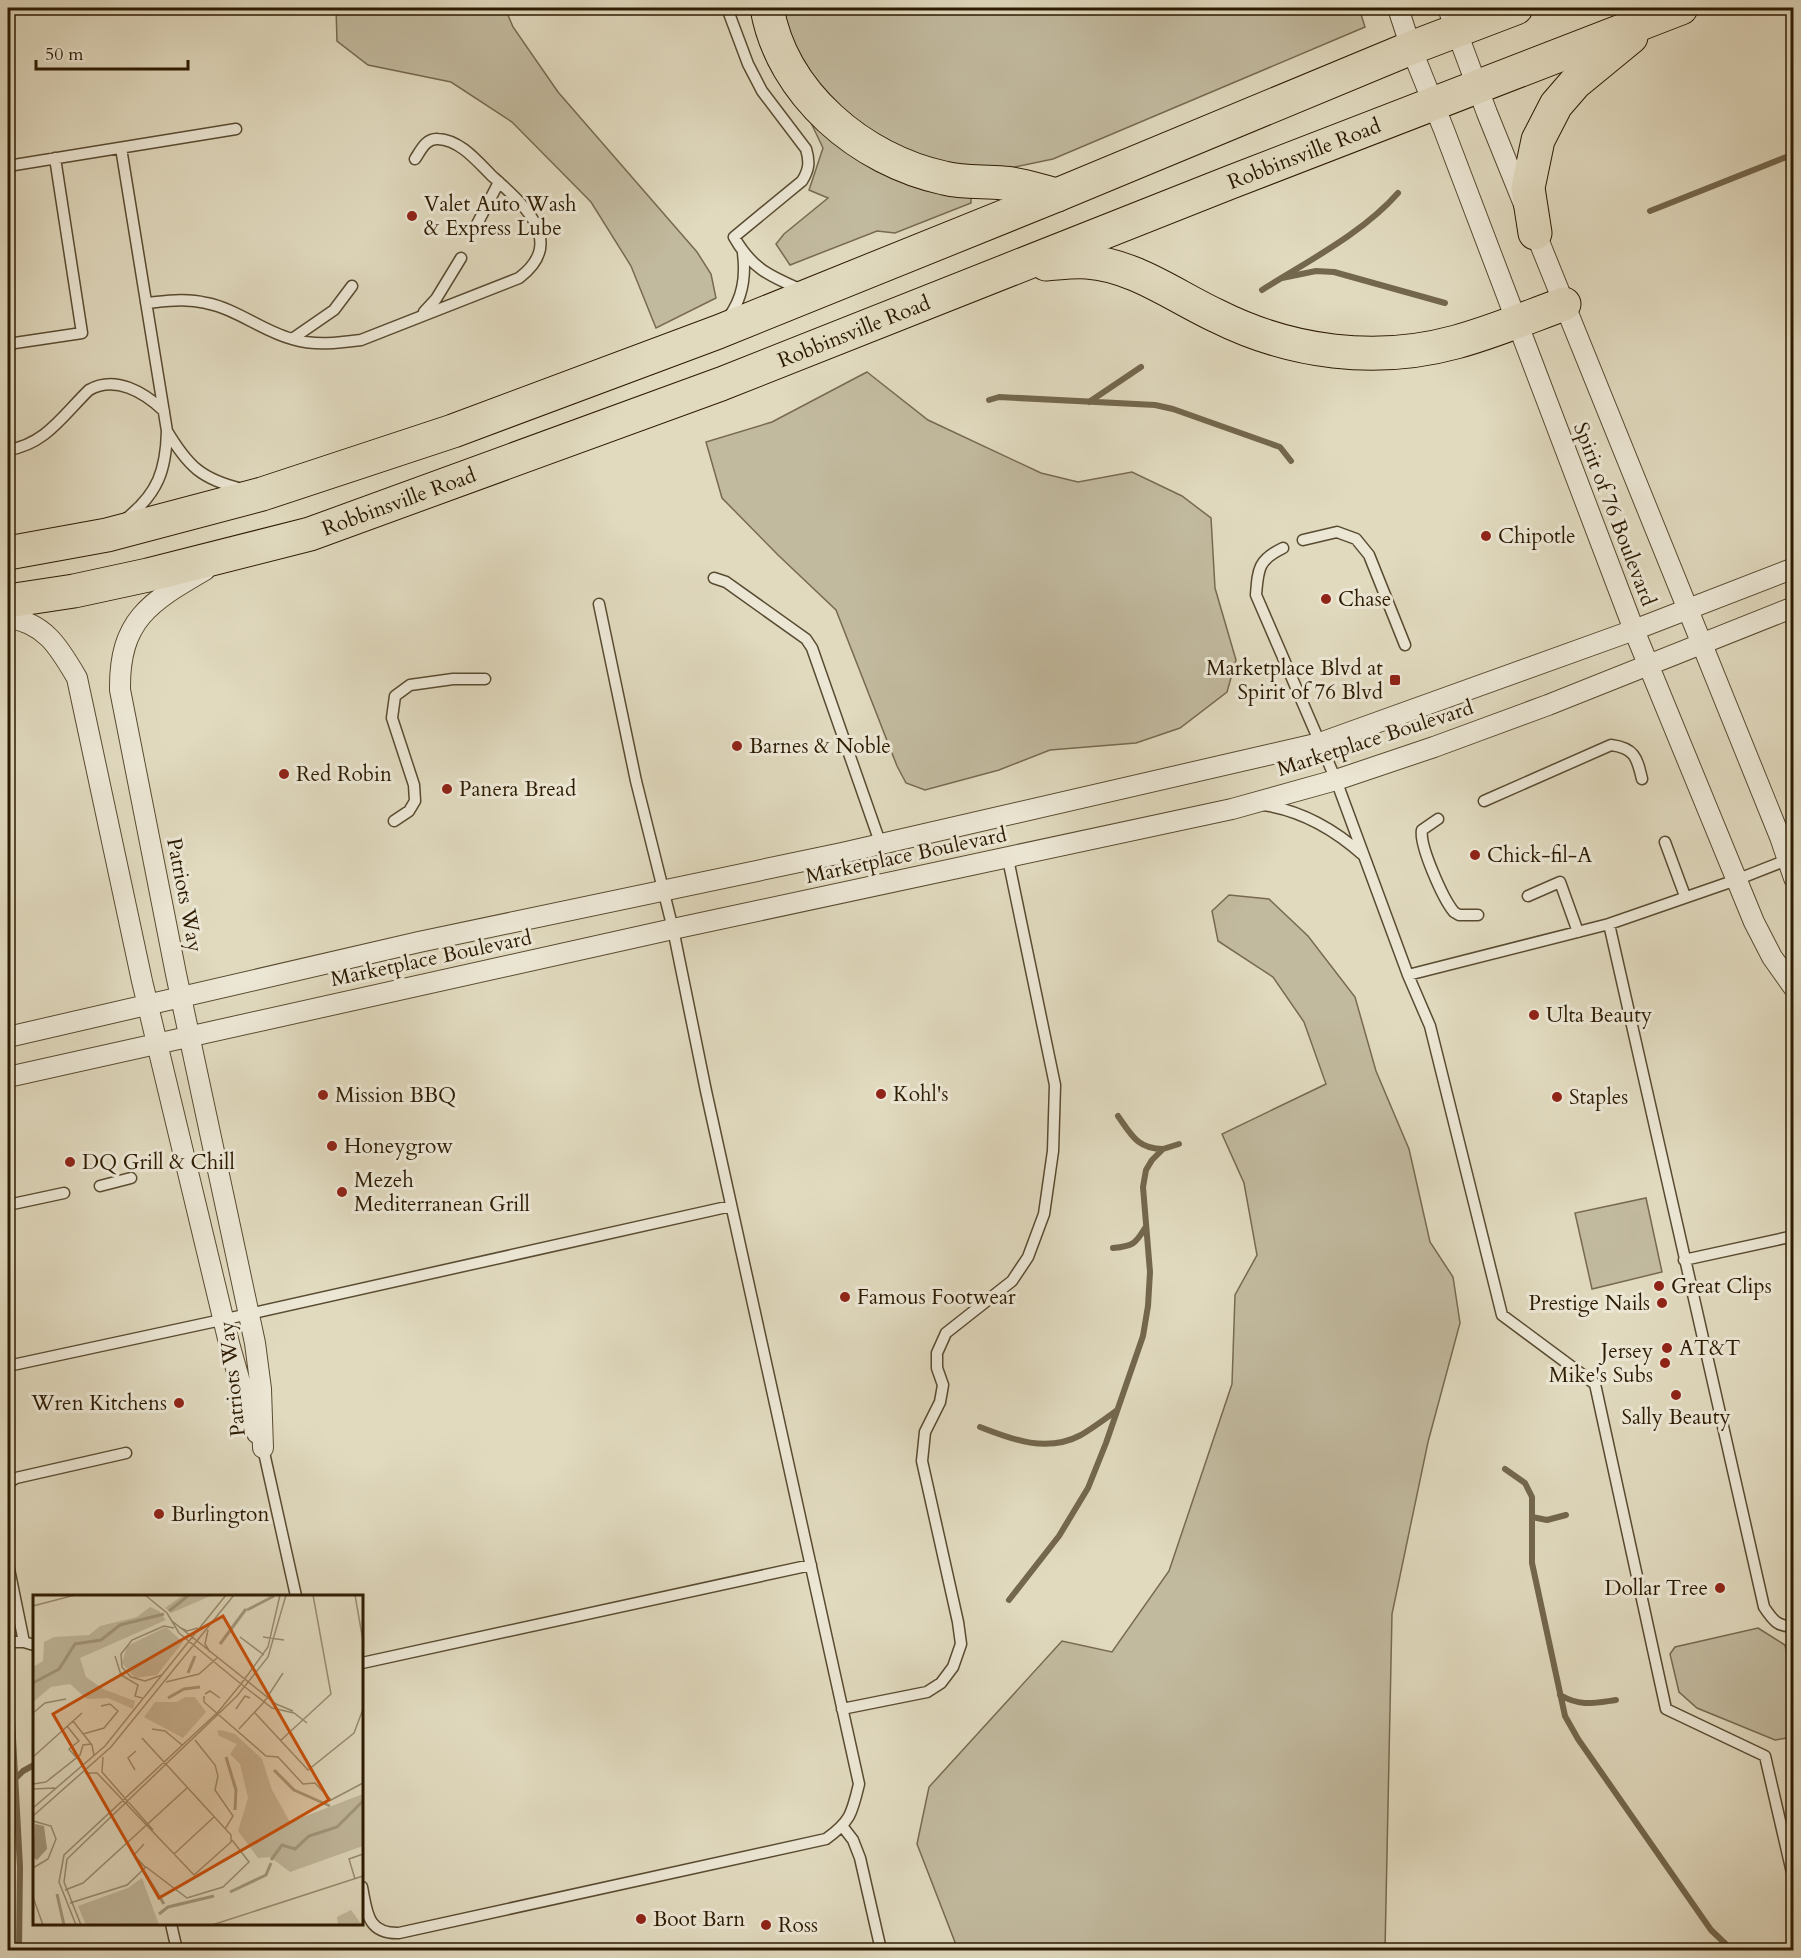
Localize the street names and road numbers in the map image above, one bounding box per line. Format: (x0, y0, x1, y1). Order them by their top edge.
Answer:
street label: Robbinsville Road (1224, 111, 1385, 197)
street label: Robbinsville Road (773, 289, 935, 375)
street label: Spirit of 76 Boulevard (1566, 418, 1663, 610)
street label: Robbinsville Road (318, 461, 480, 543)
street label: Marketplace Boulevard (1273, 693, 1477, 784)
street label: Marketplace Boulevard (803, 820, 1009, 891)
street label: Patriots Way (159, 836, 210, 955)
street label: Marketplace Boulevard (328, 923, 534, 994)
street label: Patriots Way (212, 1320, 253, 1438)

